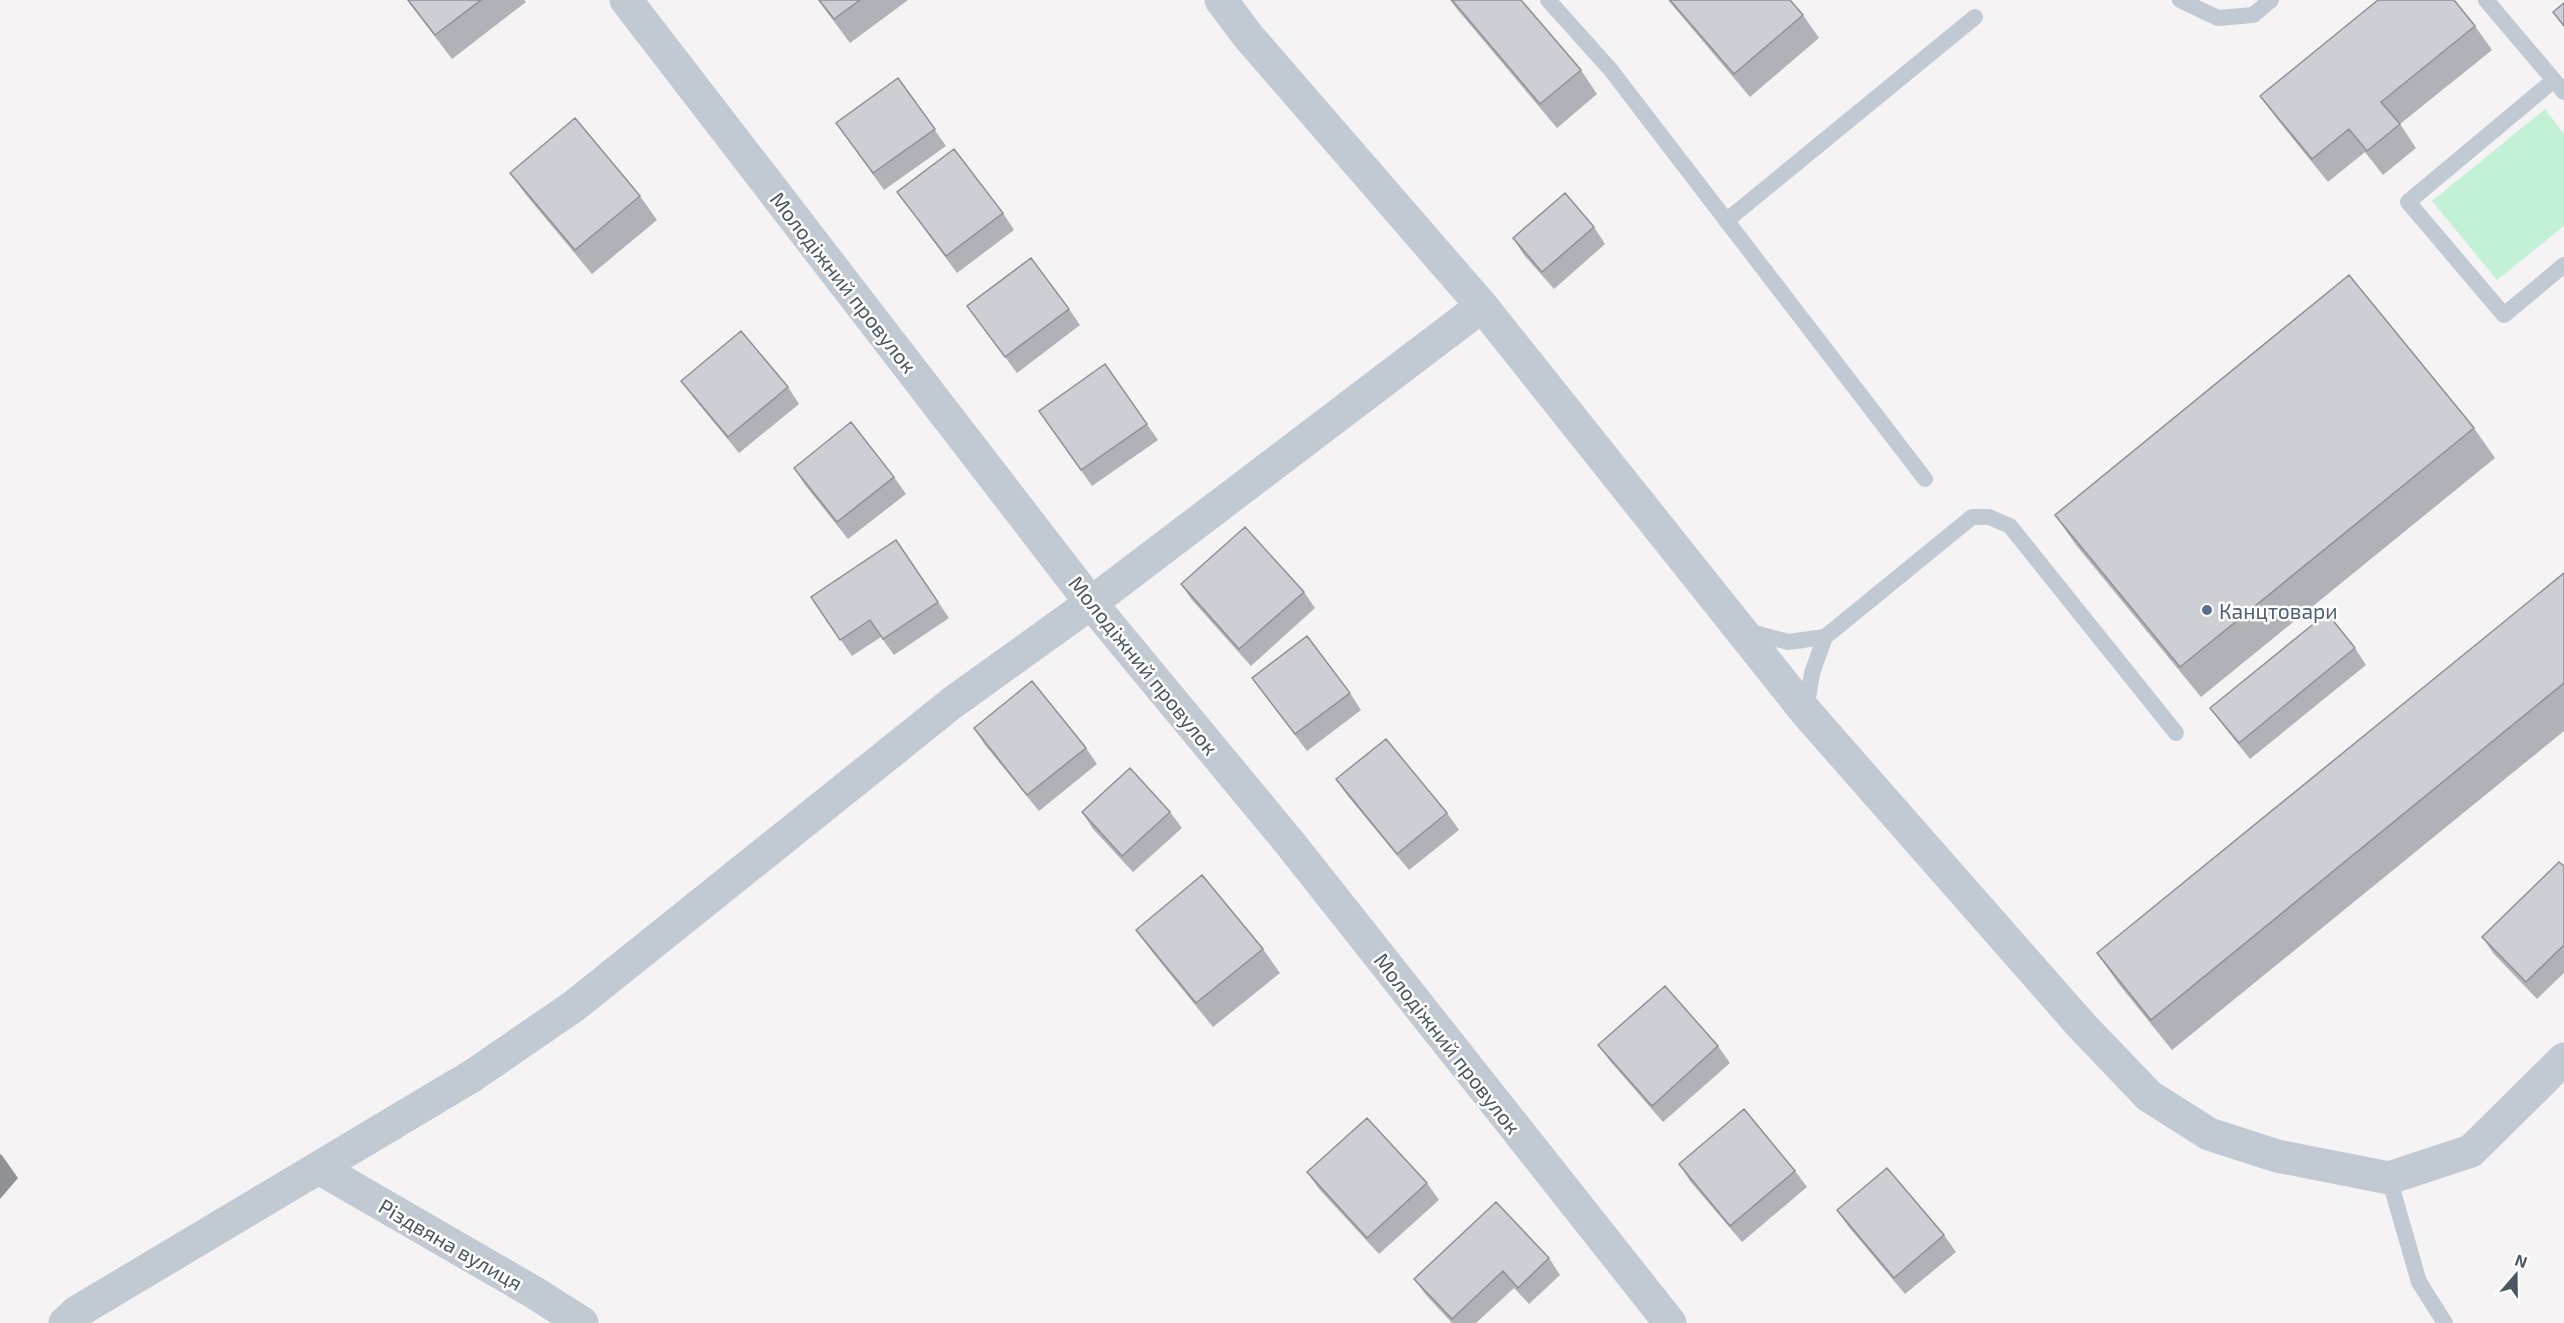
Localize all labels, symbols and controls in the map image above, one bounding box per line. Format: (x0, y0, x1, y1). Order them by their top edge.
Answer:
street label: Молодіжний провулок (765, 187, 922, 378)
street label: Молодіжний провулок (1063, 571, 1224, 760)
place label: Канцтовари (2219, 598, 2338, 623)
marker: Канцтовари (2200, 603, 2214, 617)
street label: Молодіжний провулок (1369, 948, 1526, 1139)
street label: Різдвяна вулиця (374, 1193, 527, 1296)
north arrow (2486, 1245, 2546, 1305)
text: N (2513, 1250, 2530, 1271)

